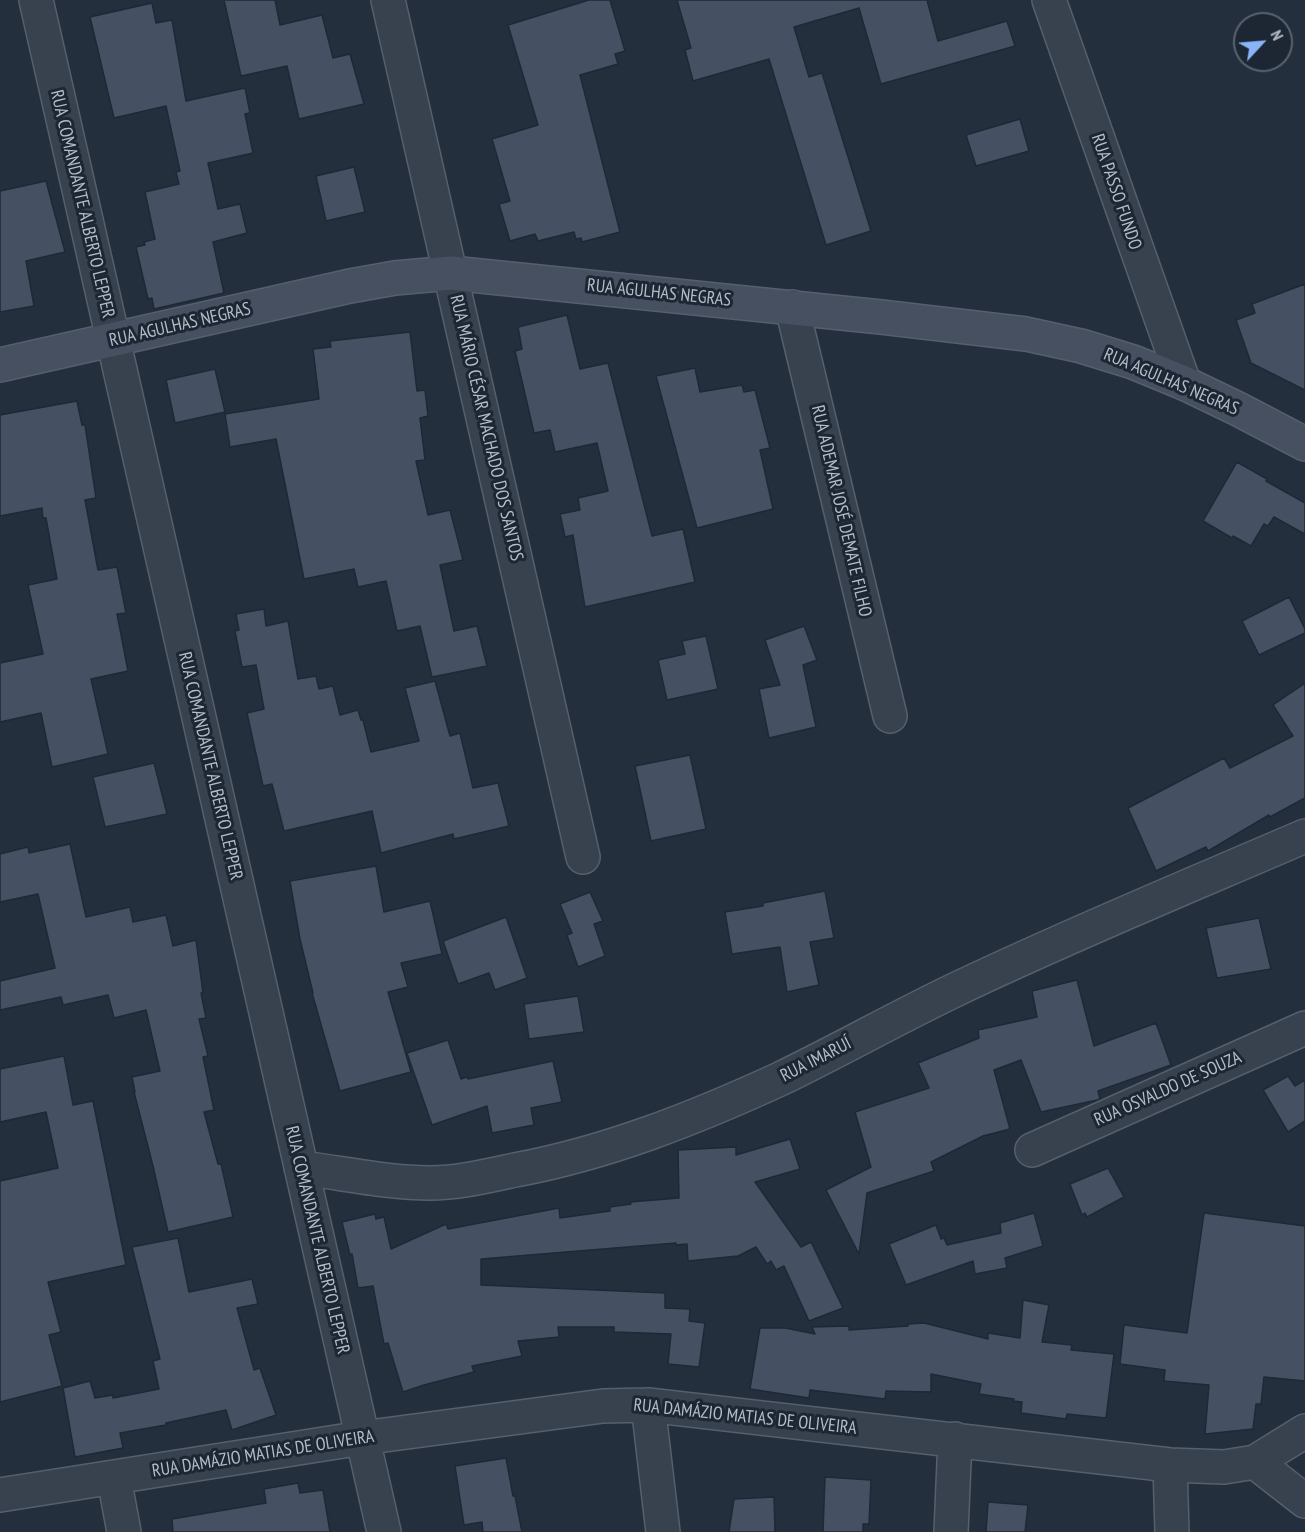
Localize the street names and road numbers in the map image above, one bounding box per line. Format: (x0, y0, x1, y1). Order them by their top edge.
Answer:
street label: RUA COMANDANTE ALBERTO LEPPER (45, 88, 119, 320)
street label: RUA PASSO FUNDO (1086, 131, 1146, 253)
street label: RUA AGULHAS NEGRAS (586, 275, 732, 311)
street label: RUA MÁRIO CÉSAR MACHADO DOS SANTOS (445, 293, 527, 563)
street label: RUA AGULHAS NEGRAS (107, 298, 253, 352)
street label: RUA AGULHAS NEGRAS (1100, 344, 1242, 420)
street label: RUA ADEMAR JOSÉ DEMATE FILHO (806, 403, 876, 619)
street label: RUA COMANDANTE ALBERTO LEPPER (173, 650, 247, 882)
street label: RUA IMARUÍ (777, 1033, 855, 1087)
street label: RUA OSVALDO DE SOUZA (1091, 1047, 1245, 1131)
street label: RUA COMANDANTE ALBERTO LEPPER (280, 1124, 354, 1356)
street label: RUA DAMÁZIO MATIAS DE OLIVEIRA (632, 1395, 858, 1439)
street label: RUA DAMÁZIO MATIAS DE OLIVEIRA (151, 1426, 375, 1482)

